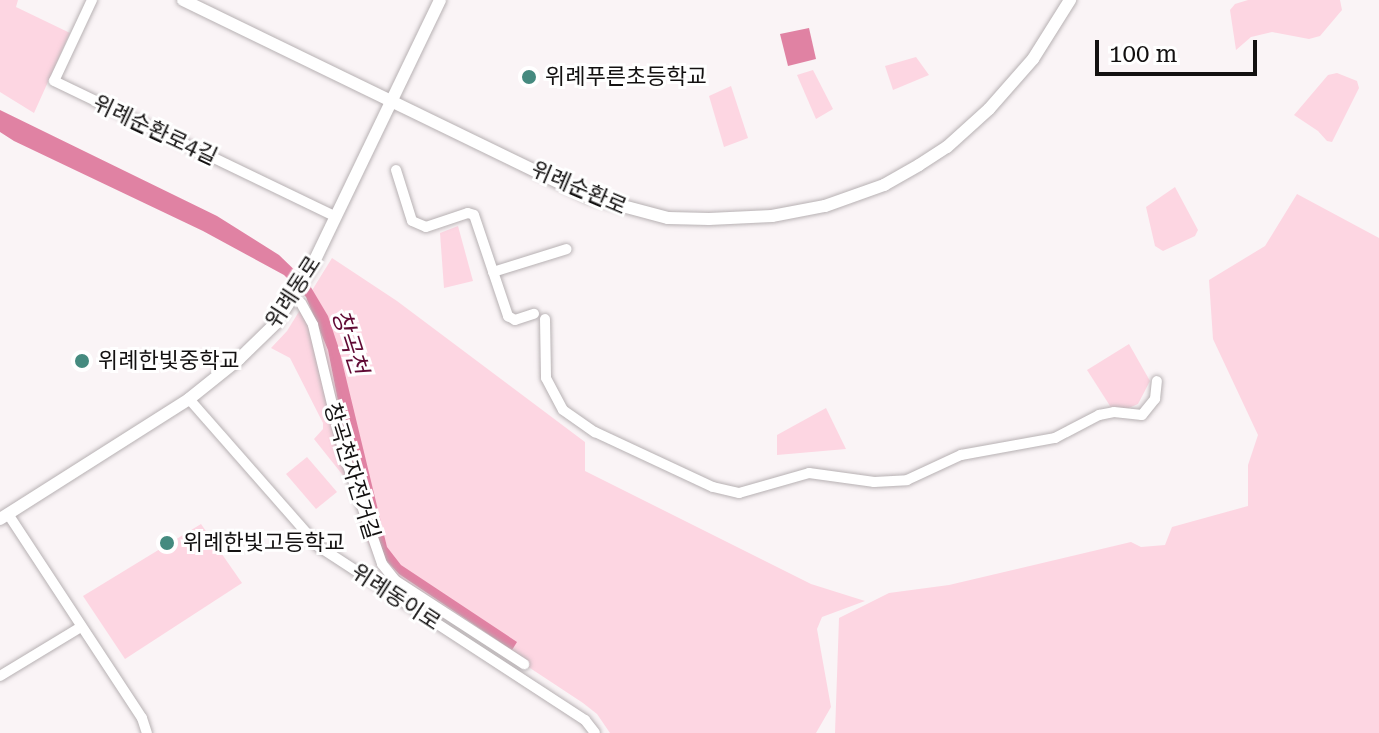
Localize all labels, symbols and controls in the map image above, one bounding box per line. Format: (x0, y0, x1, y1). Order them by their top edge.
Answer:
scale bar (1099, 24, 1261, 74)
text: 100 m (1109, 40, 1177, 68)
place label: 위례푸른초등학교 (545, 64, 707, 90)
marker: 위례푸른초등학교 (520, 68, 538, 86)
street label: 위례순환로4길 (89, 90, 221, 170)
street label: 위례순환로 (527, 156, 631, 220)
street label: 위례동로 (260, 251, 326, 333)
water label: 창곡천 (325, 306, 373, 378)
place label: 위례한빛중학교 (98, 348, 240, 374)
marker: 위례한빛중학교 (73, 352, 91, 370)
street label: 창곡천자전거길 (319, 399, 385, 543)
place label: 위례한빛고등학교 (183, 530, 345, 556)
marker: 위례한빛고등학교 (158, 534, 176, 552)
street label: 위례동이로 (346, 558, 446, 636)

